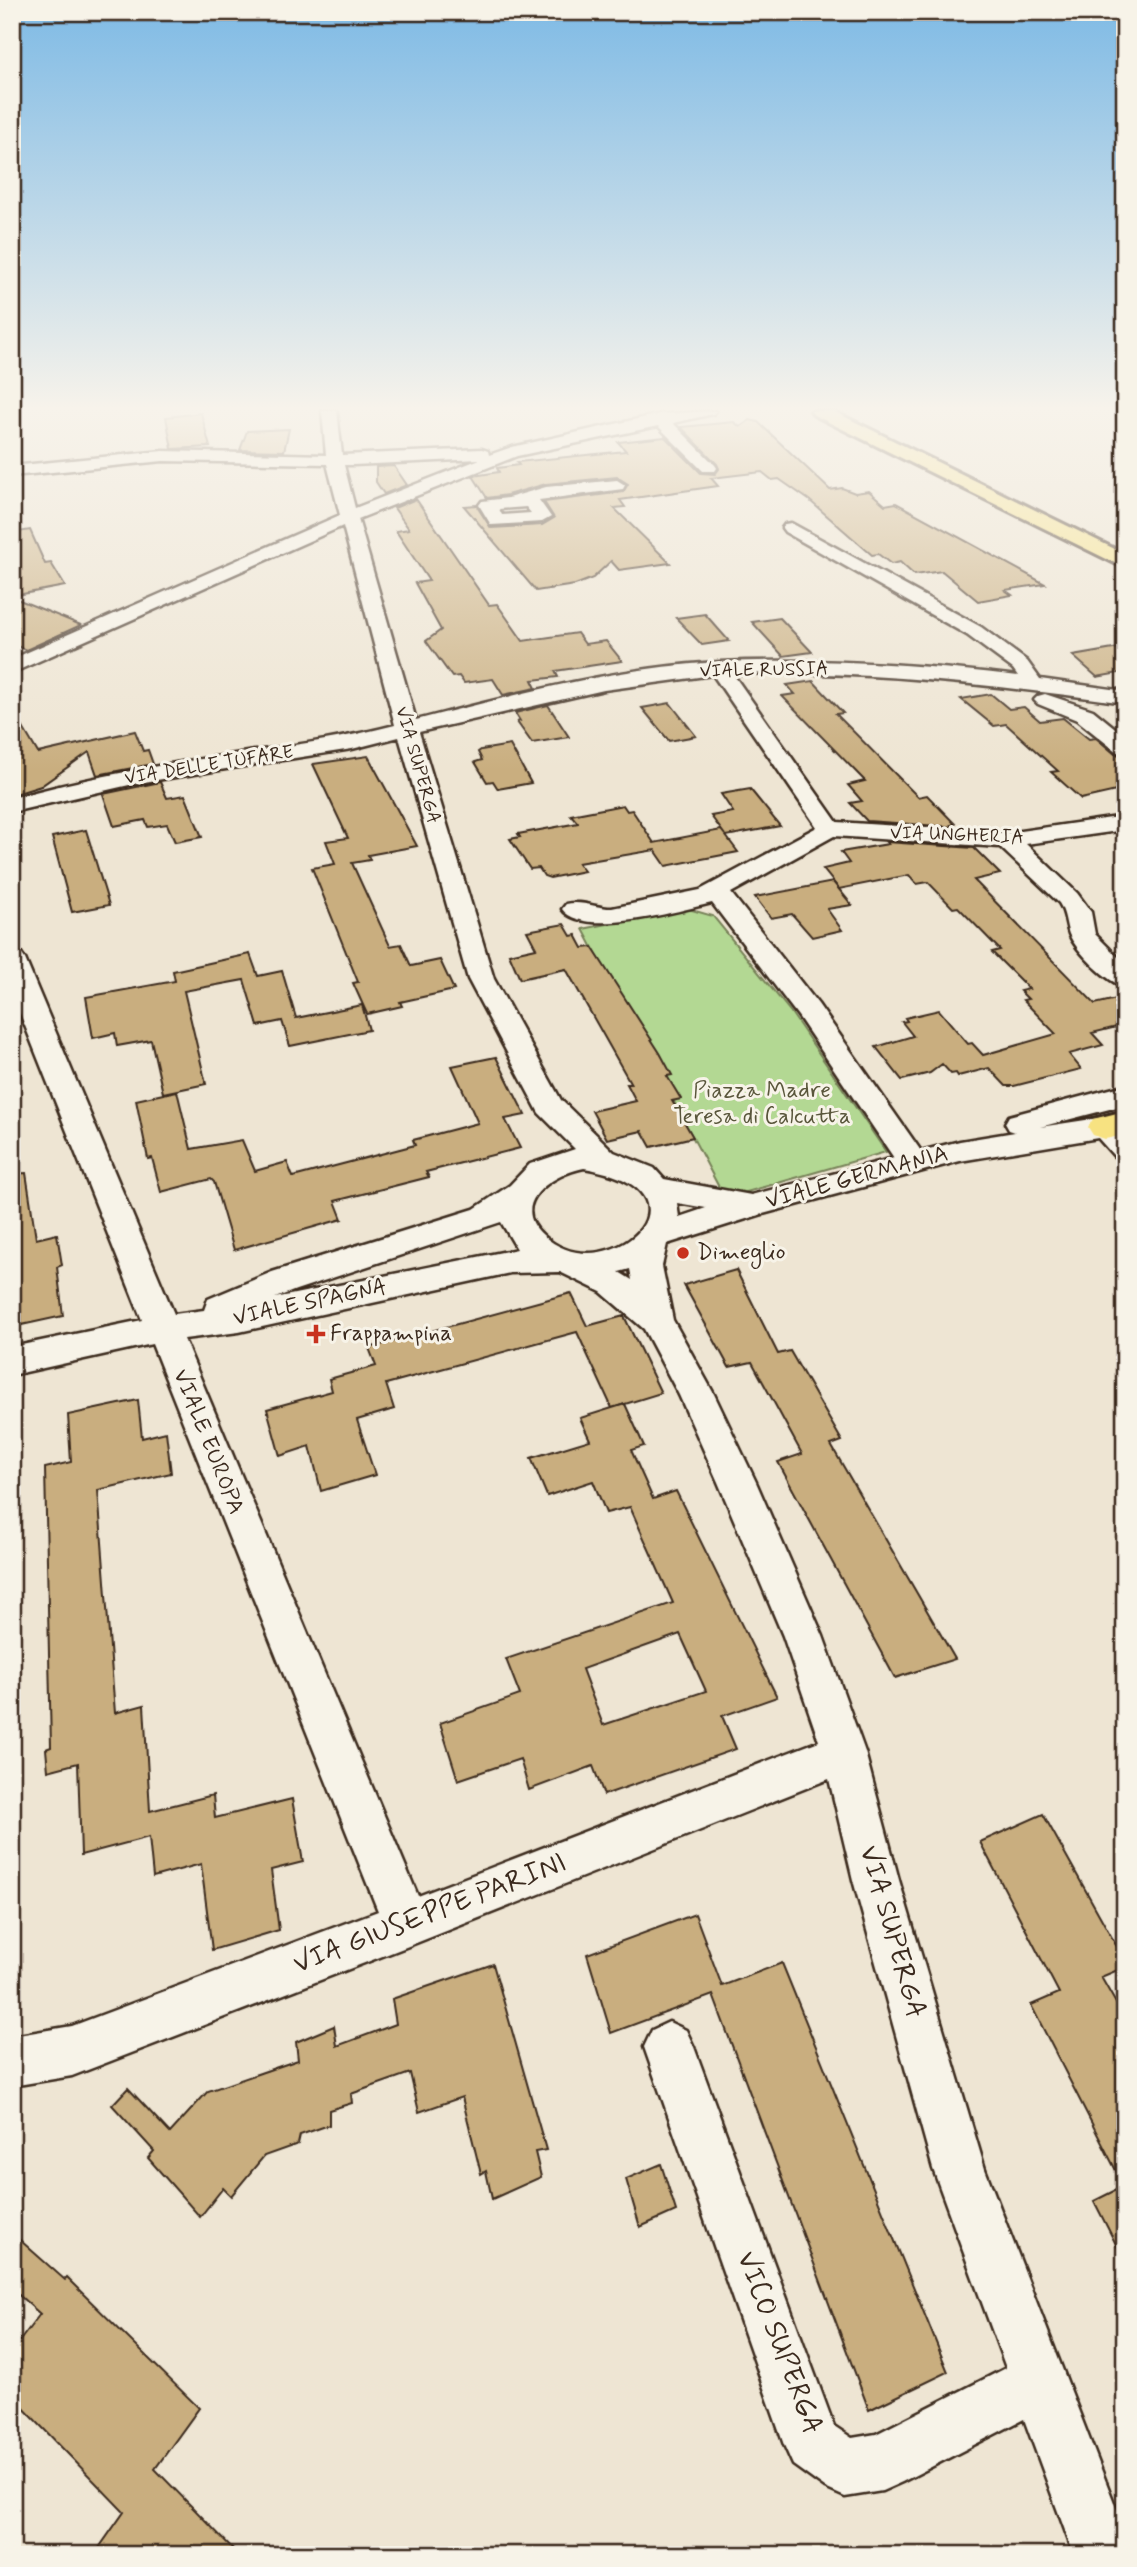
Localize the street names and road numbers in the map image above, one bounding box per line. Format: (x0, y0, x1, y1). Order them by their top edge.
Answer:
street label: VIALE RUSSIA (699, 656, 829, 684)
street label: VIA SUPERGA (389, 703, 447, 827)
street label: VIA DELLE TUFARE (123, 739, 295, 791)
street label: VIA UNGHERIA (890, 820, 1024, 850)
street label: VIALE GERMANIA (762, 1139, 952, 1217)
street label: VIALE SPAGNA (230, 1272, 390, 1334)
street label: VIALE EUROPA (165, 1365, 251, 1519)
street label: VIA SUPERGA (850, 1841, 934, 2023)
street label: VIA GIUSEPPE PARINI (288, 1845, 572, 1983)
street label: VICO SUPERGA (727, 2246, 831, 2440)

